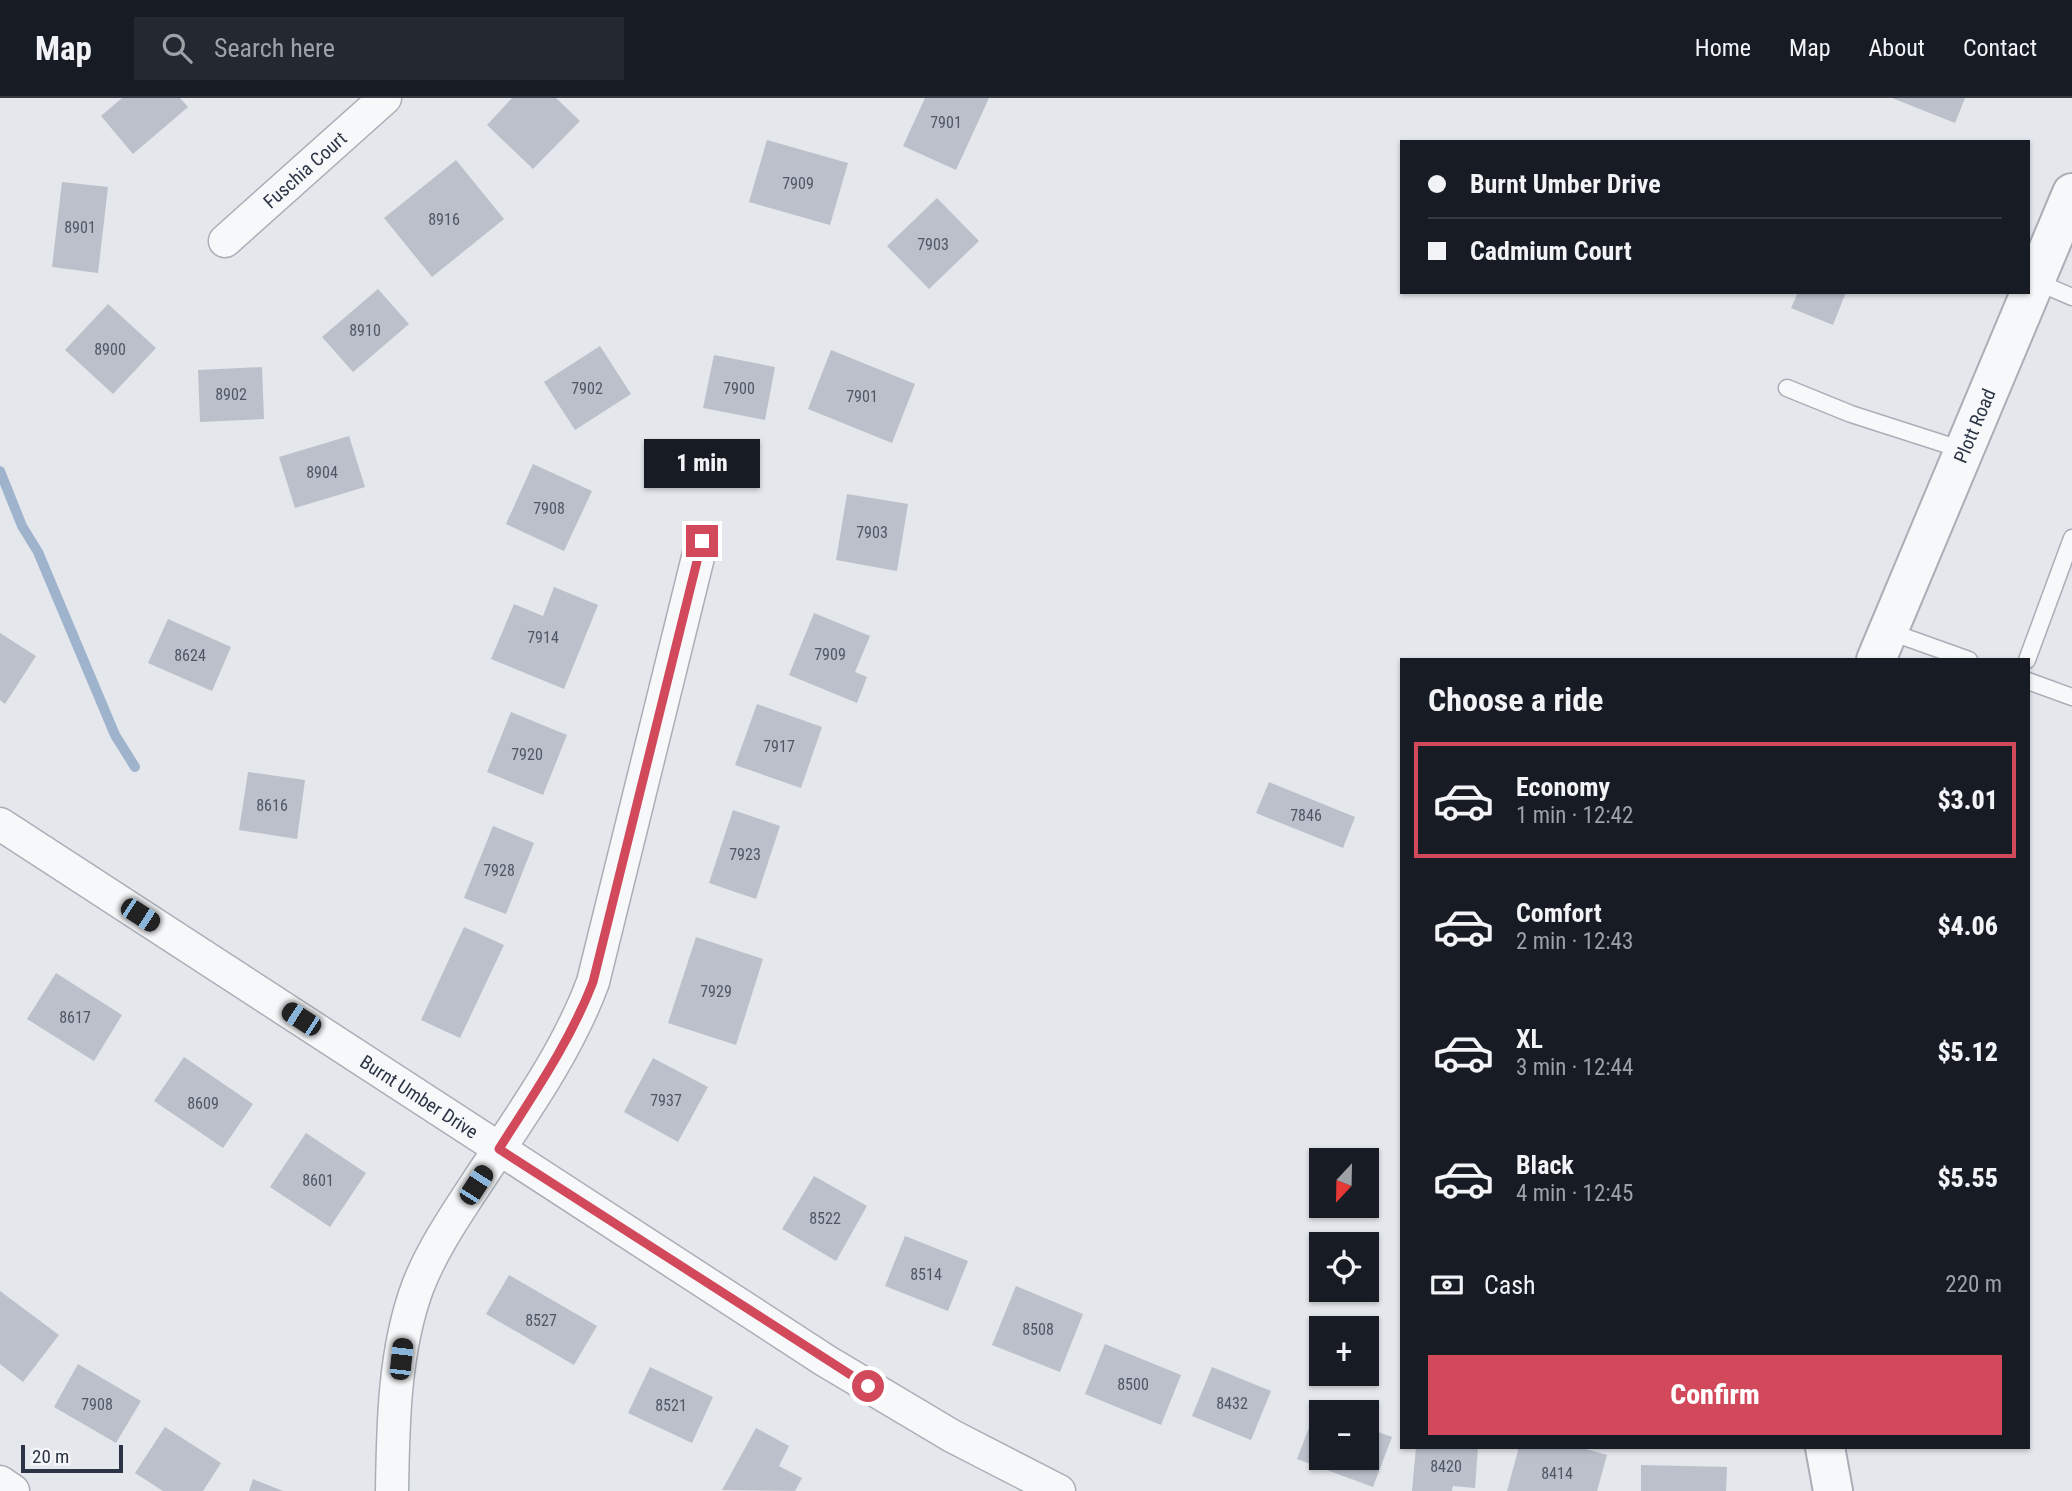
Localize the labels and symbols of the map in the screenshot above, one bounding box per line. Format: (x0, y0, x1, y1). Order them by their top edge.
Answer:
house number: 7901 (930, 113, 962, 132)
street label: Fuschia Court (259, 127, 352, 213)
house number: 7909 (782, 174, 814, 193)
house number: 8916 (428, 210, 460, 229)
house number: 8901 (64, 218, 96, 237)
house number: 7903 (917, 235, 949, 254)
house number: 8910 (349, 321, 381, 340)
house number: 8900 (94, 340, 126, 359)
house number: 7902 (571, 379, 603, 398)
house number: 7900 (723, 379, 755, 398)
house number: 8902 (215, 385, 247, 404)
street label: Plott Road (1949, 385, 2001, 467)
house number: 7901 (846, 387, 878, 406)
callout: 1 min (644, 440, 760, 488)
house number: 8904 (306, 463, 338, 482)
house number: 7908 (533, 499, 565, 518)
house number: 7903 (856, 523, 888, 542)
route end (686, 525, 718, 557)
house number: 7914 (527, 628, 559, 647)
house number: 7909 (814, 645, 846, 664)
house number: 8624 (174, 646, 206, 665)
house number: 7917 (763, 737, 795, 756)
house number: 7920 (511, 745, 543, 764)
house number: 8616 (256, 796, 288, 815)
house number: 7846 (1290, 806, 1322, 825)
house number: 7923 (729, 845, 761, 864)
house number: 7928 (483, 861, 515, 880)
car (117, 895, 164, 935)
house number: 7929 (700, 982, 732, 1001)
car (278, 999, 325, 1039)
house number: 8617 (59, 1008, 91, 1027)
street label: Burnt Umber Drive (356, 1050, 482, 1144)
house number: 7937 (650, 1091, 682, 1110)
house number: 8609 (187, 1094, 219, 1113)
north arrow (1309, 1148, 1379, 1218)
car (456, 1162, 497, 1208)
house number: 8601 (302, 1171, 334, 1190)
house number: 8522 (809, 1209, 841, 1228)
house number: 8514 (910, 1265, 942, 1284)
house number: 8527 (525, 1311, 557, 1330)
house number: 8508 (1022, 1320, 1054, 1339)
car (389, 1337, 414, 1381)
route start (852, 1370, 884, 1402)
house number: 8500 (1117, 1375, 1149, 1394)
house number: 8432 (1216, 1394, 1248, 1413)
house number: 7908 (81, 1395, 113, 1414)
house number: 8521 (655, 1396, 687, 1415)
scale bar (21, 1442, 122, 1474)
house number: 8420 (1430, 1457, 1462, 1476)
house number: 8414 (1541, 1464, 1573, 1483)

